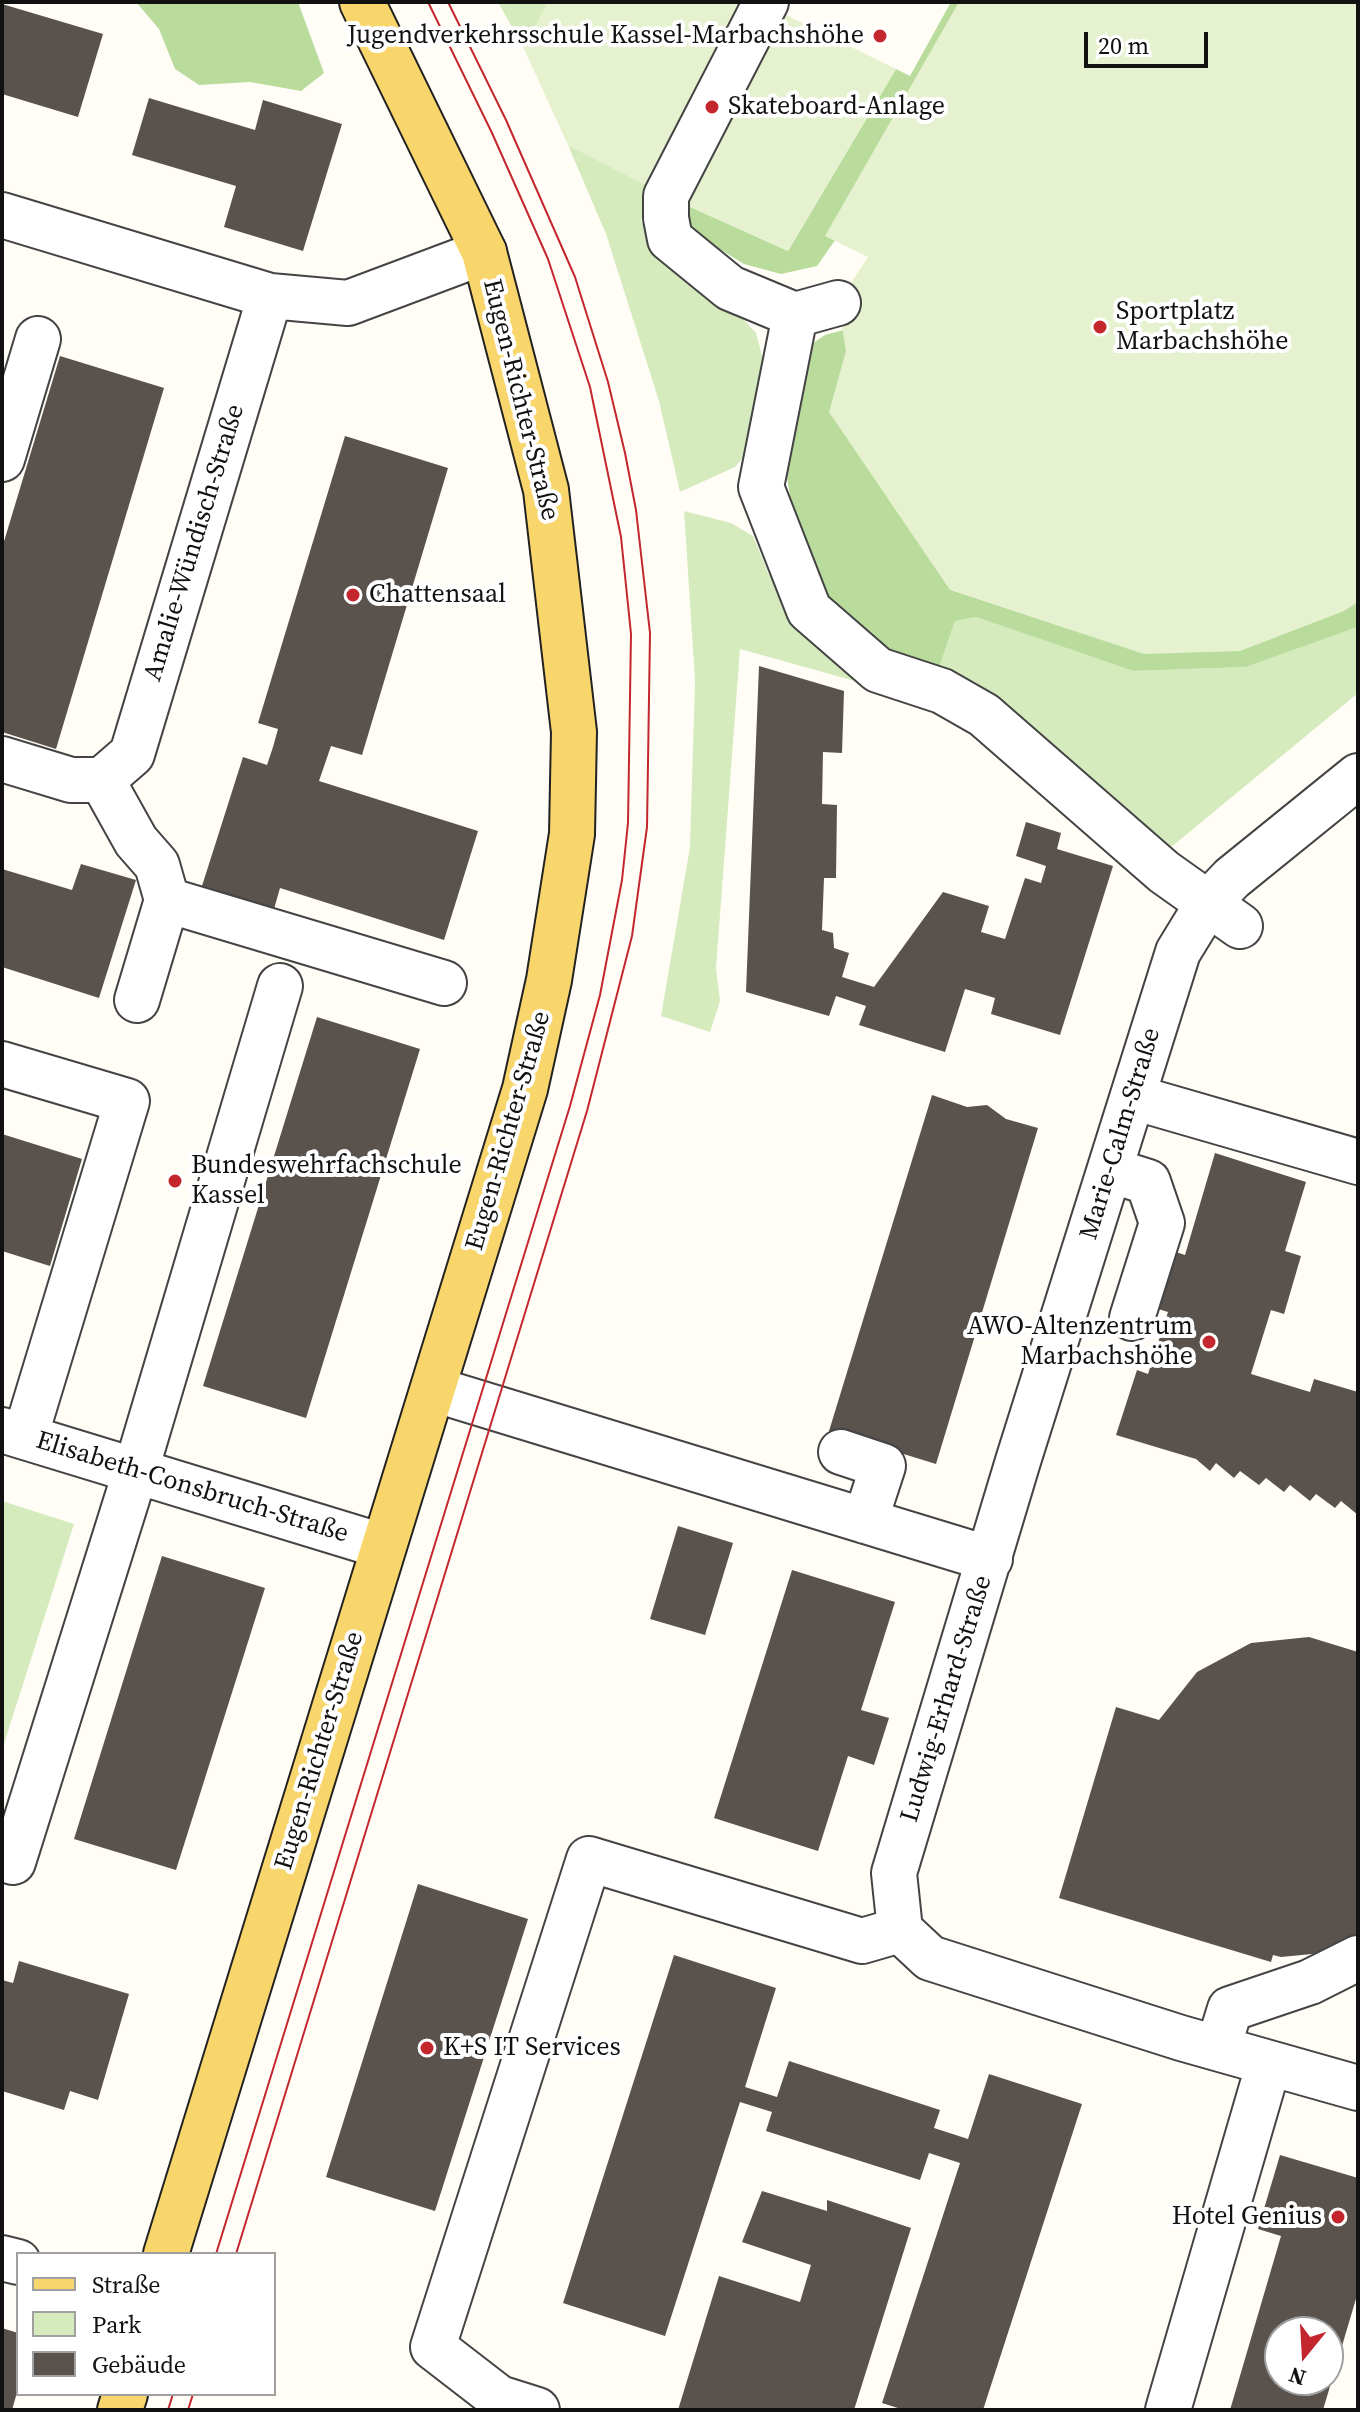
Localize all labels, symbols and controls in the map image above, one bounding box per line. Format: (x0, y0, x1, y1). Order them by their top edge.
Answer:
scale bar (1088, 16, 1212, 66)
place label: Jugendverkehrsschule Kassel-Marbachshöhe (347, 20, 864, 52)
marker: Jugendverkehrsschule Kassel-Marbachshöhe (871, 27, 889, 45)
text: 20 m (1098, 29, 1149, 62)
place label: Skateboard-Anlage (728, 91, 945, 123)
marker: Skateboard-Anlage (703, 98, 721, 116)
street label: Eugen-Richter-Straße (475, 276, 565, 524)
place label: Sportplatz Marbachshöhe (1116, 296, 1289, 358)
marker: Sportplatz Marbachshöhe (1091, 318, 1109, 336)
street label: Amalie-Wündisch-Straße (138, 401, 252, 685)
place label: Chattensaal (369, 579, 506, 611)
marker: Chattensaal (344, 586, 362, 604)
street label: Eugen-Richter-Straße (460, 1008, 558, 1254)
street label: Marie-Calm-Straße (1074, 1024, 1168, 1244)
place label: Bundeswehrfachschule Kassel (191, 1150, 462, 1212)
marker: Bundeswehrfachschule Kassel (166, 1172, 184, 1190)
place label: AWO-Altenzentrum Marbachshöhe (967, 1311, 1193, 1372)
marker: AWO-Altenzentrum Marbachshöhe (1200, 1333, 1218, 1351)
street label: Elisabeth-Consbruch-Straße (32, 1426, 352, 1550)
street label: Ludwig-Erhard-Straße (895, 1572, 999, 1826)
street label: Eugen-Richter-Straße (269, 1628, 371, 1874)
place label: K+S IT Services (443, 2032, 621, 2064)
marker: K+S IT Services (418, 2039, 436, 2057)
place label: Hotel Genius (1172, 2201, 1322, 2233)
marker: Hotel Genius (1329, 2208, 1347, 2226)
legend (16, 2252, 276, 2396)
text: Straße (92, 2268, 160, 2301)
text: Park (92, 2308, 141, 2341)
north arrow (1264, 2316, 1344, 2396)
text: Gebäude (92, 2348, 186, 2381)
text: N (1285, 2360, 1309, 2394)

